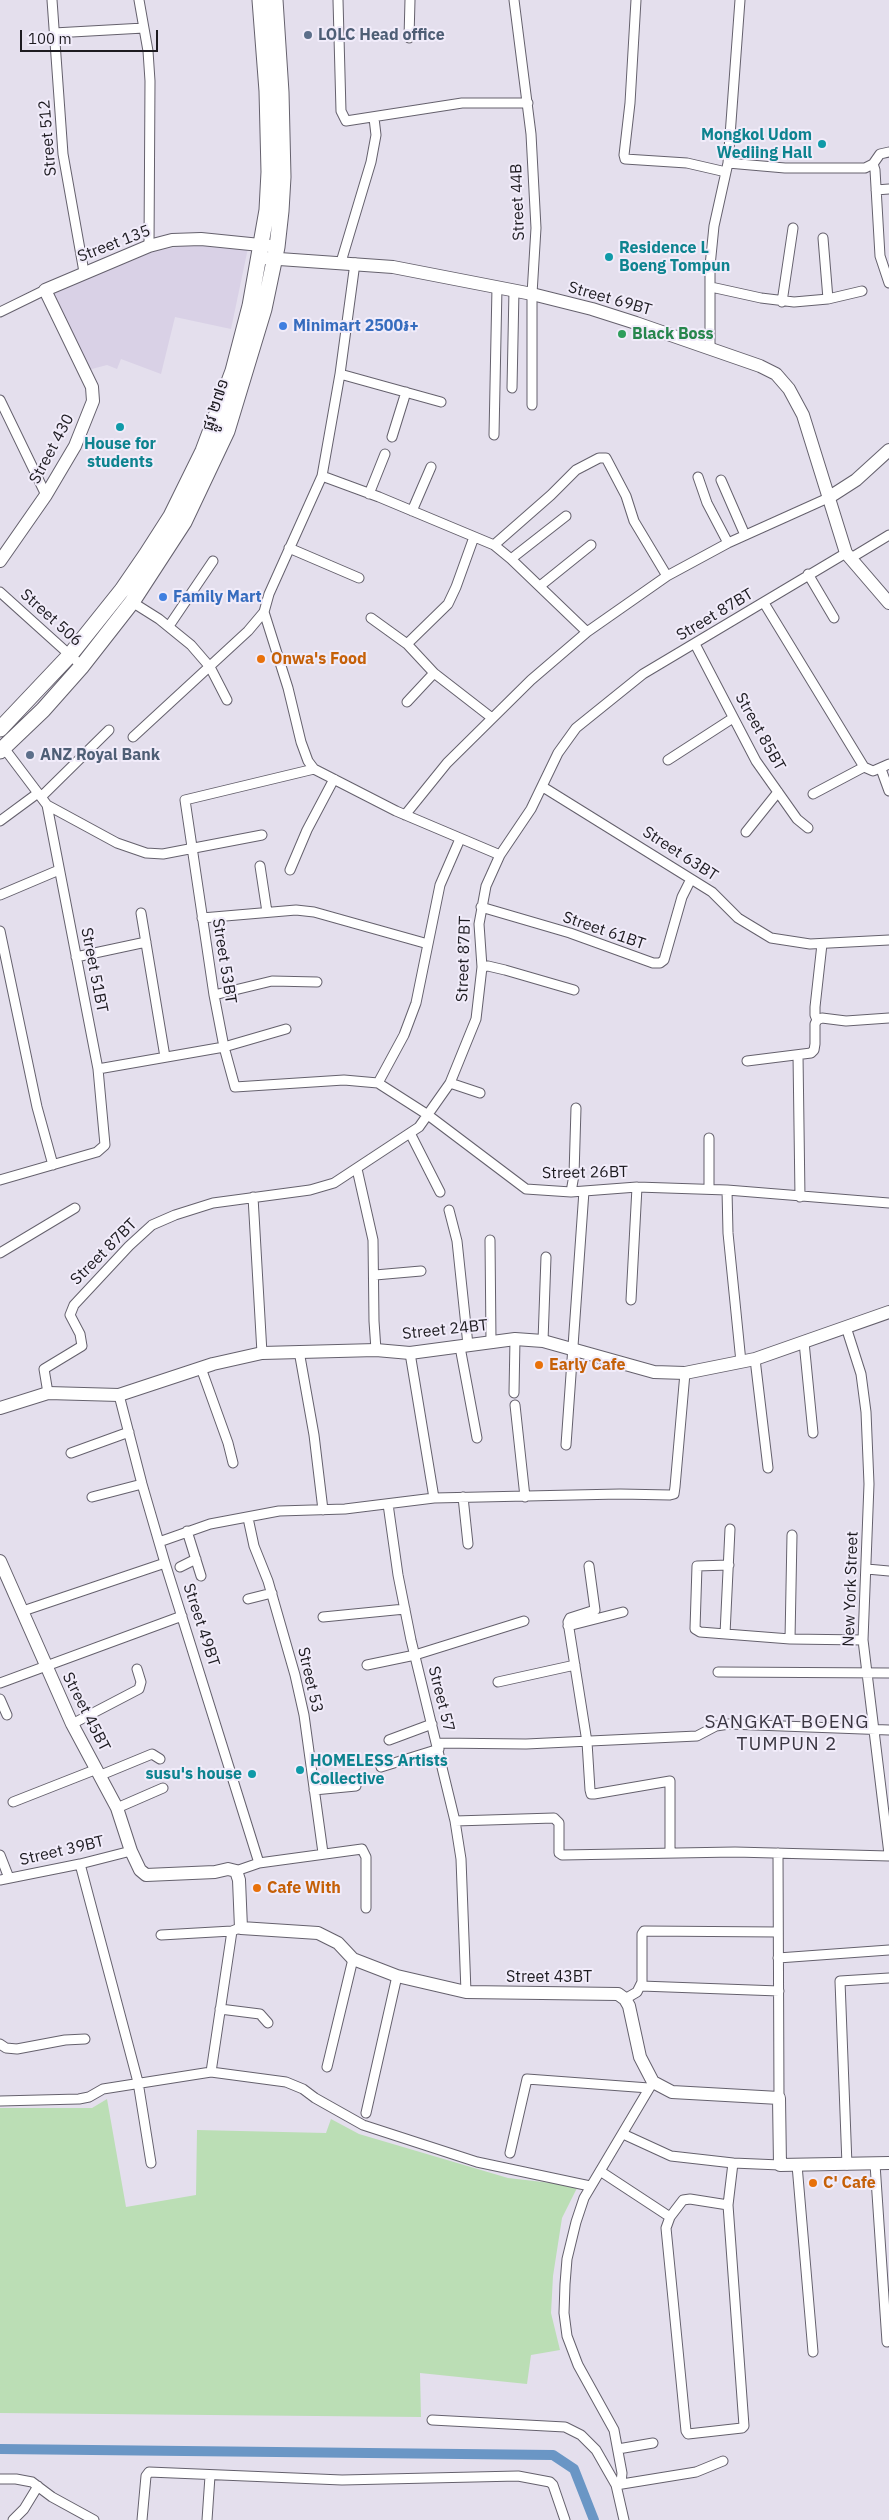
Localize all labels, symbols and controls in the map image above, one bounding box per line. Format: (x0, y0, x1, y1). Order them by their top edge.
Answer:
scale bar (22, 20, 160, 52)
place label: LOLC Head office (318, 25, 445, 45)
text: 100 m (28, 29, 72, 48)
marker: LOLC Head office (302, 29, 314, 41)
street label: Street 512 (35, 99, 61, 177)
place label: Mongkol Udom Wediing Hall (701, 125, 812, 163)
marker: Mongkol Udom Wediing Hall (816, 138, 828, 150)
street label: Street 44B (507, 163, 529, 241)
street label: Street 135 (75, 221, 153, 267)
place label: Residence L Boeng Tompun (619, 238, 730, 276)
marker: Residence L Boeng Tompun (603, 251, 615, 263)
street label: Street 69BT (566, 278, 654, 320)
place label: Minimart 2500៛+ (293, 316, 419, 336)
marker: Minimart 2500៛+ (277, 320, 289, 332)
place label: Black Boss (632, 324, 714, 344)
marker: Black Boss (616, 328, 628, 340)
street label: ផ្លូវ ២៧១ (199, 376, 233, 434)
street label: Street 430 (26, 411, 78, 487)
marker: House for students (114, 421, 126, 433)
place label: House for students (84, 434, 156, 472)
street label: Street 506 (16, 585, 86, 651)
street label: Street 87BT (673, 585, 757, 645)
place label: Family Mart (173, 587, 262, 607)
marker: Family Mart (157, 591, 169, 603)
place label: Onwa's Food (271, 649, 367, 669)
marker: Onwa's Food (255, 653, 267, 665)
street label: Street 85BT (731, 690, 789, 774)
place label: ANZ Royal Bank (40, 745, 160, 765)
marker: ANZ Royal Bank (24, 749, 36, 761)
street label: Street 63BT (639, 823, 721, 885)
street label: Street 61BT (560, 908, 648, 954)
street label: Street 87BT (453, 916, 475, 1002)
street label: Street 53BT (208, 917, 240, 1005)
street label: Street 51BT (76, 926, 112, 1014)
street label: Street 26BT (542, 1163, 628, 1183)
street label: Street 87BT (67, 1215, 141, 1289)
street label: Street 24BT (401, 1316, 489, 1344)
place label: Early Cafe (549, 1355, 626, 1375)
marker: Early Cafe (533, 1359, 545, 1371)
street label: New York Street (839, 1531, 863, 1647)
street label: Street 49BT (179, 1581, 223, 1669)
street label: Street 53 (293, 1645, 327, 1715)
street label: Street 57 (424, 1664, 458, 1734)
street label: Street 45BT (58, 1669, 114, 1755)
district label: SANGKAT BOENG TUMPUN 2 (703, 1712, 871, 1756)
place label: HOMELESS Artists Collective (310, 1751, 448, 1789)
place label: susu's house (146, 1764, 242, 1784)
marker: HOMELESS Artists Collective (294, 1764, 306, 1776)
marker: susu's house (246, 1768, 258, 1780)
street label: Street 39BT (18, 1832, 106, 1870)
place label: Cafe With (267, 1878, 341, 1898)
marker: Cafe With (251, 1882, 263, 1894)
street label: Street 43BT (506, 1967, 592, 1987)
place label: C' Cafe (823, 2173, 876, 2193)
marker: C' Cafe (807, 2177, 819, 2189)

